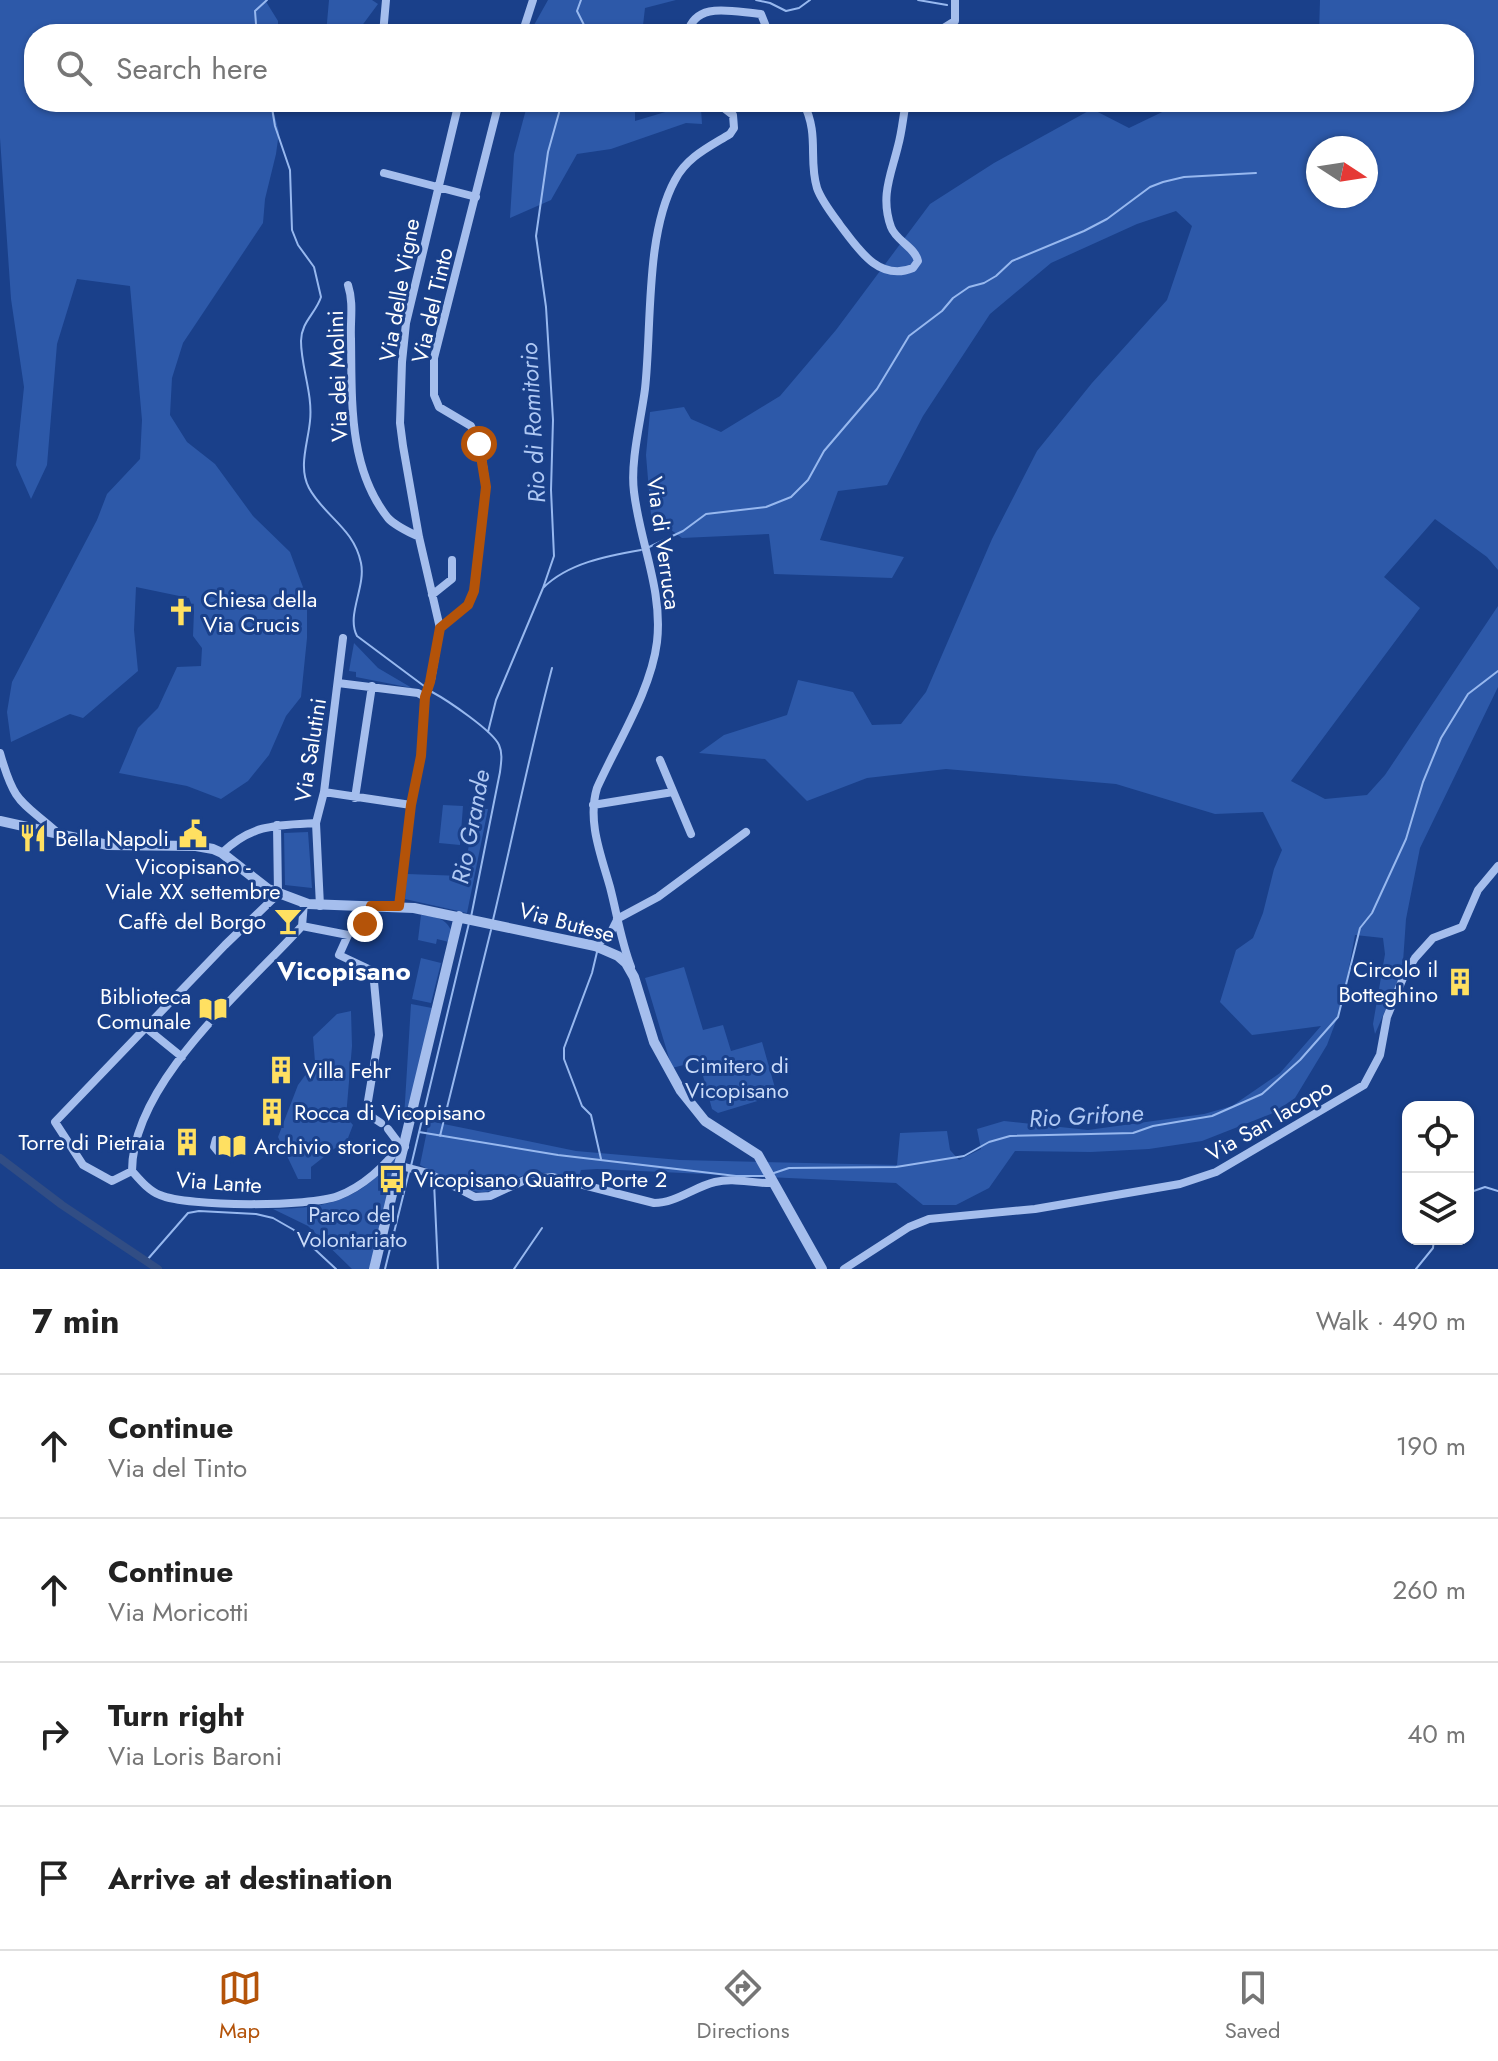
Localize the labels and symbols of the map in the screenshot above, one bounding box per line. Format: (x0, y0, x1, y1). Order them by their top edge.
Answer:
north arrow (1306, 136, 1378, 208)
street label: Via delle Vigne (371, 216, 427, 364)
street label: Via del Tinto (403, 244, 461, 366)
street label: Via dei Molini (319, 310, 355, 442)
water label: Rio di Romitorio (511, 342, 554, 504)
route start (461, 426, 497, 462)
street label: Via di Verruca (639, 474, 689, 612)
place label: Chiesa della Via Crucis (203, 583, 317, 640)
church icon: Chiesa della Via Crucis (166, 597, 196, 627)
street label: Via Salutini (286, 696, 334, 804)
water label: Rio Grande (442, 767, 499, 887)
public building icon: Vicopisano - Viale XX settembre (178, 819, 208, 849)
place label: Bella Napoli (55, 822, 169, 854)
restaurant icon: Bella Napoli (18, 823, 48, 853)
place label: Vicopisano - Viale XX settembre (105, 850, 281, 907)
street label: Via Butese (515, 894, 619, 950)
place label: Caffè del Borgo (118, 905, 266, 937)
bar icon: Caffè del Borgo (273, 906, 303, 936)
route end (347, 906, 383, 942)
district label: Vicopisano (276, 952, 411, 990)
place label: Circolo il Botteghino (1338, 953, 1438, 1010)
building icon: Circolo il Botteghino (1445, 967, 1475, 997)
place label: Biblioteca Comunale (97, 980, 191, 1037)
library icon: Biblioteca Comunale (198, 994, 228, 1024)
park label: Cimitero di Vicopisano (685, 1049, 789, 1106)
place label: Villa Fehr (303, 1054, 392, 1086)
building icon: Villa Fehr (266, 1055, 296, 1085)
street label: Via San Iacopo (1200, 1071, 1338, 1169)
water label: Rio Grifone (1028, 1095, 1144, 1136)
place label: Rocca di Vicopisano (294, 1096, 485, 1128)
building icon: Rocca di Vicopisano (257, 1097, 287, 1127)
place label: Torre di Pietraia (19, 1126, 165, 1158)
building icon: Torre di Pietraia (172, 1127, 202, 1157)
place label: Archivio storico (254, 1130, 400, 1162)
library icon: Archivio storico (217, 1131, 247, 1161)
street label: Via Lante (175, 1163, 263, 1201)
place label: Vicopisano Quattro Porte 2 (414, 1163, 667, 1195)
bus stop icon: Vicopisano Quattro Porte 2 (377, 1164, 407, 1194)
park label: Parco del Volontariato (297, 1198, 407, 1255)

